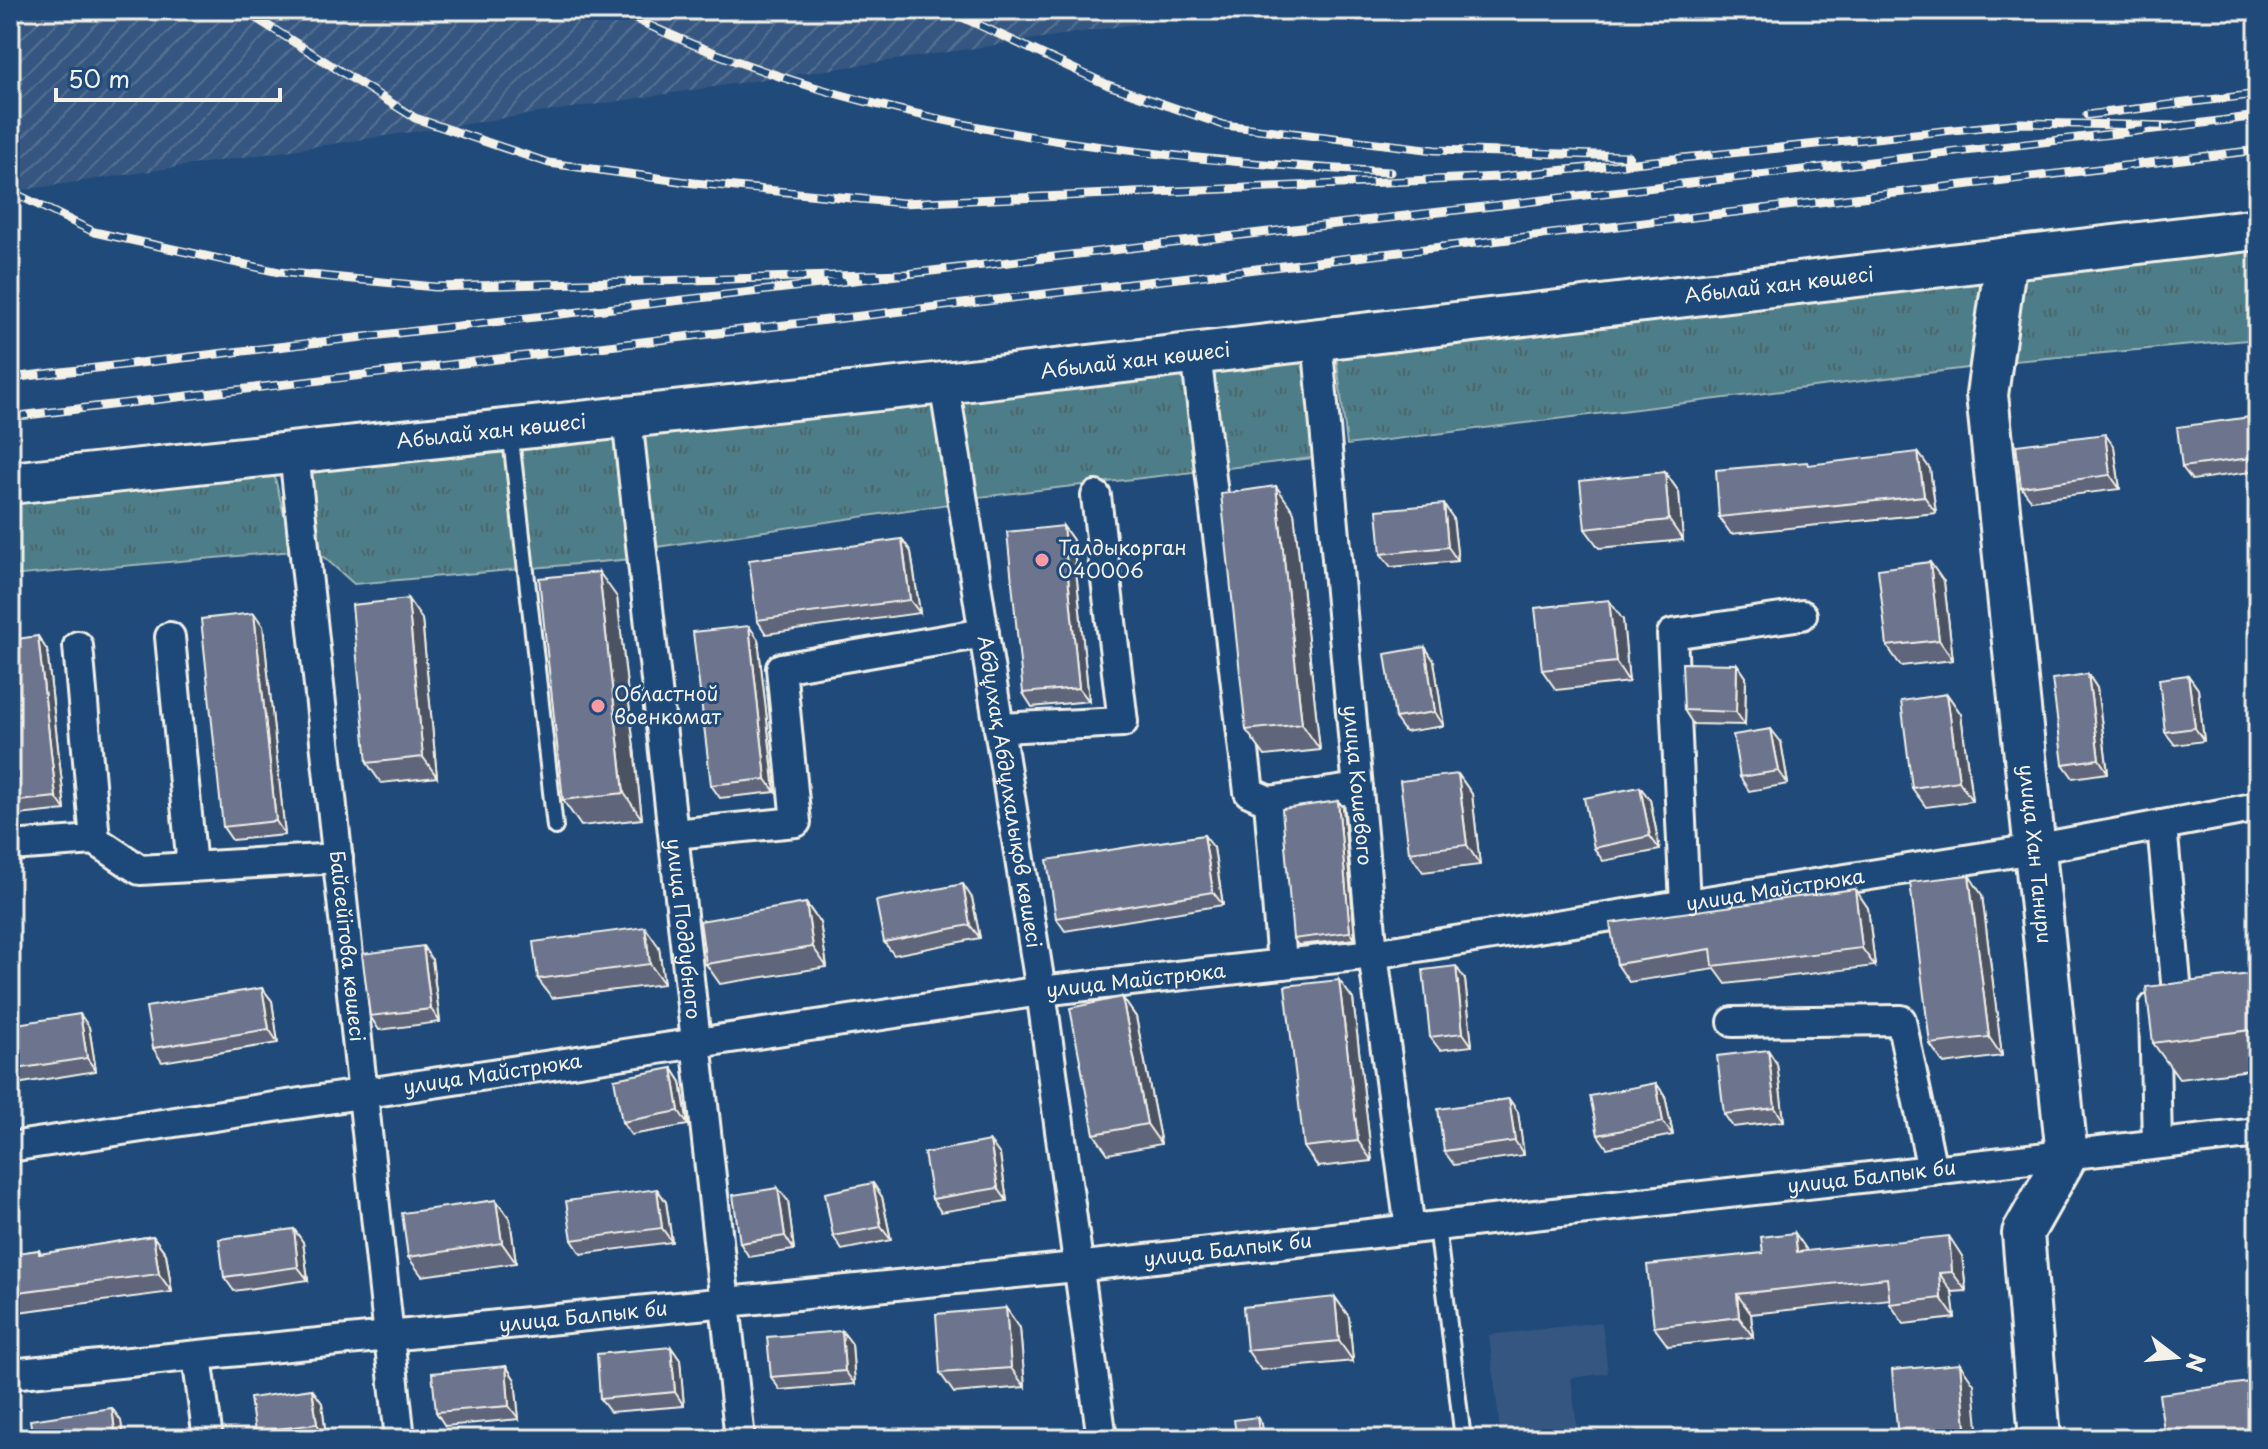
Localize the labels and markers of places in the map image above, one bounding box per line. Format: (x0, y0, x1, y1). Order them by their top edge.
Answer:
place label: Талдыкорган 040006 (1058, 532, 1187, 585)
marker: Талдыкорган 040006 (1033, 551, 1051, 569)
place label: Областной военкомат (614, 678, 721, 731)
marker: Областной военкомат (589, 697, 607, 715)

